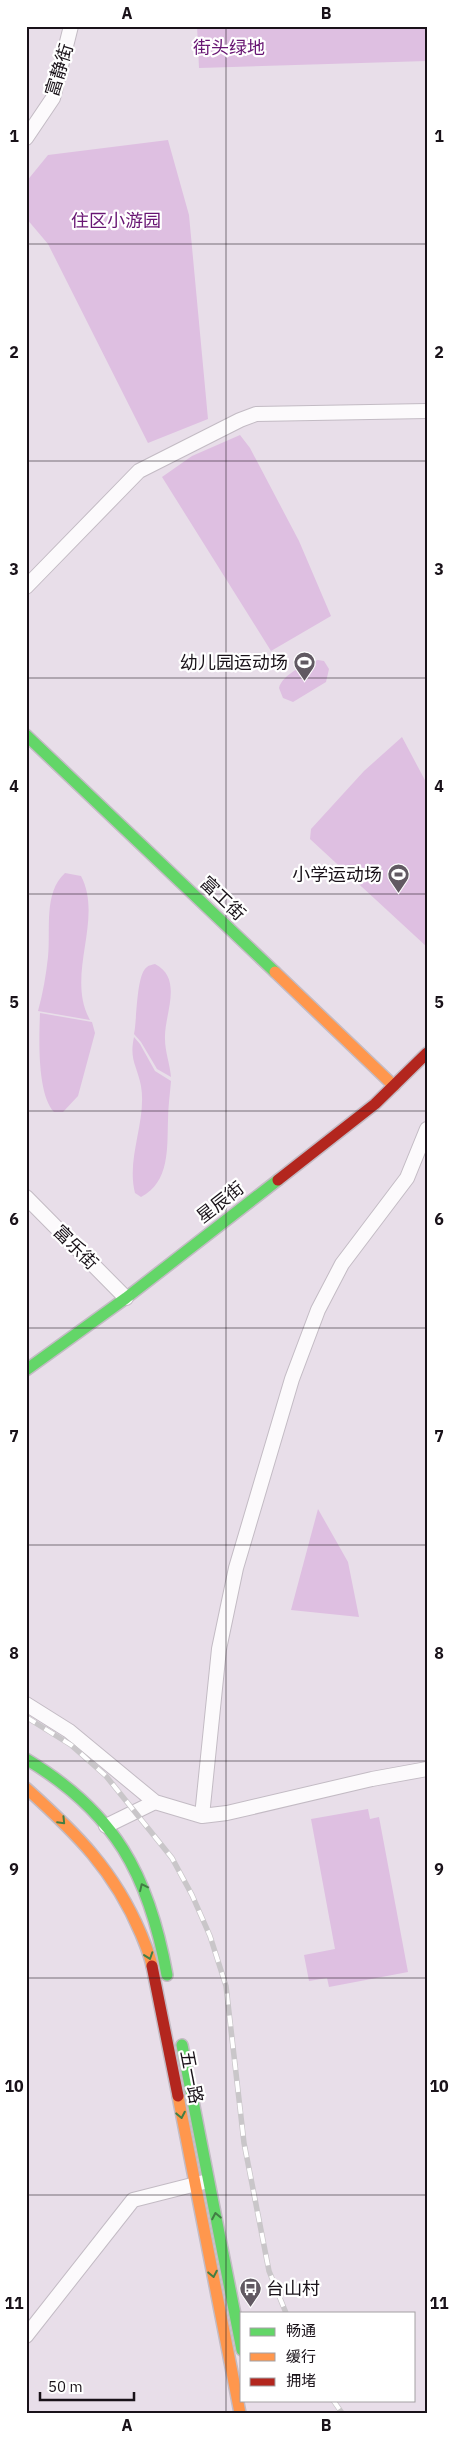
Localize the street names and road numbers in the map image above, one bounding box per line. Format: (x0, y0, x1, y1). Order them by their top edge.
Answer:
street label: 富静街 (40, 41, 78, 99)
street label: 富工街 (196, 871, 250, 925)
street label: 星辰街 (192, 1176, 248, 1228)
street label: 富乐街 (49, 1220, 103, 1274)
street label: 五一路 (176, 2048, 208, 2106)

